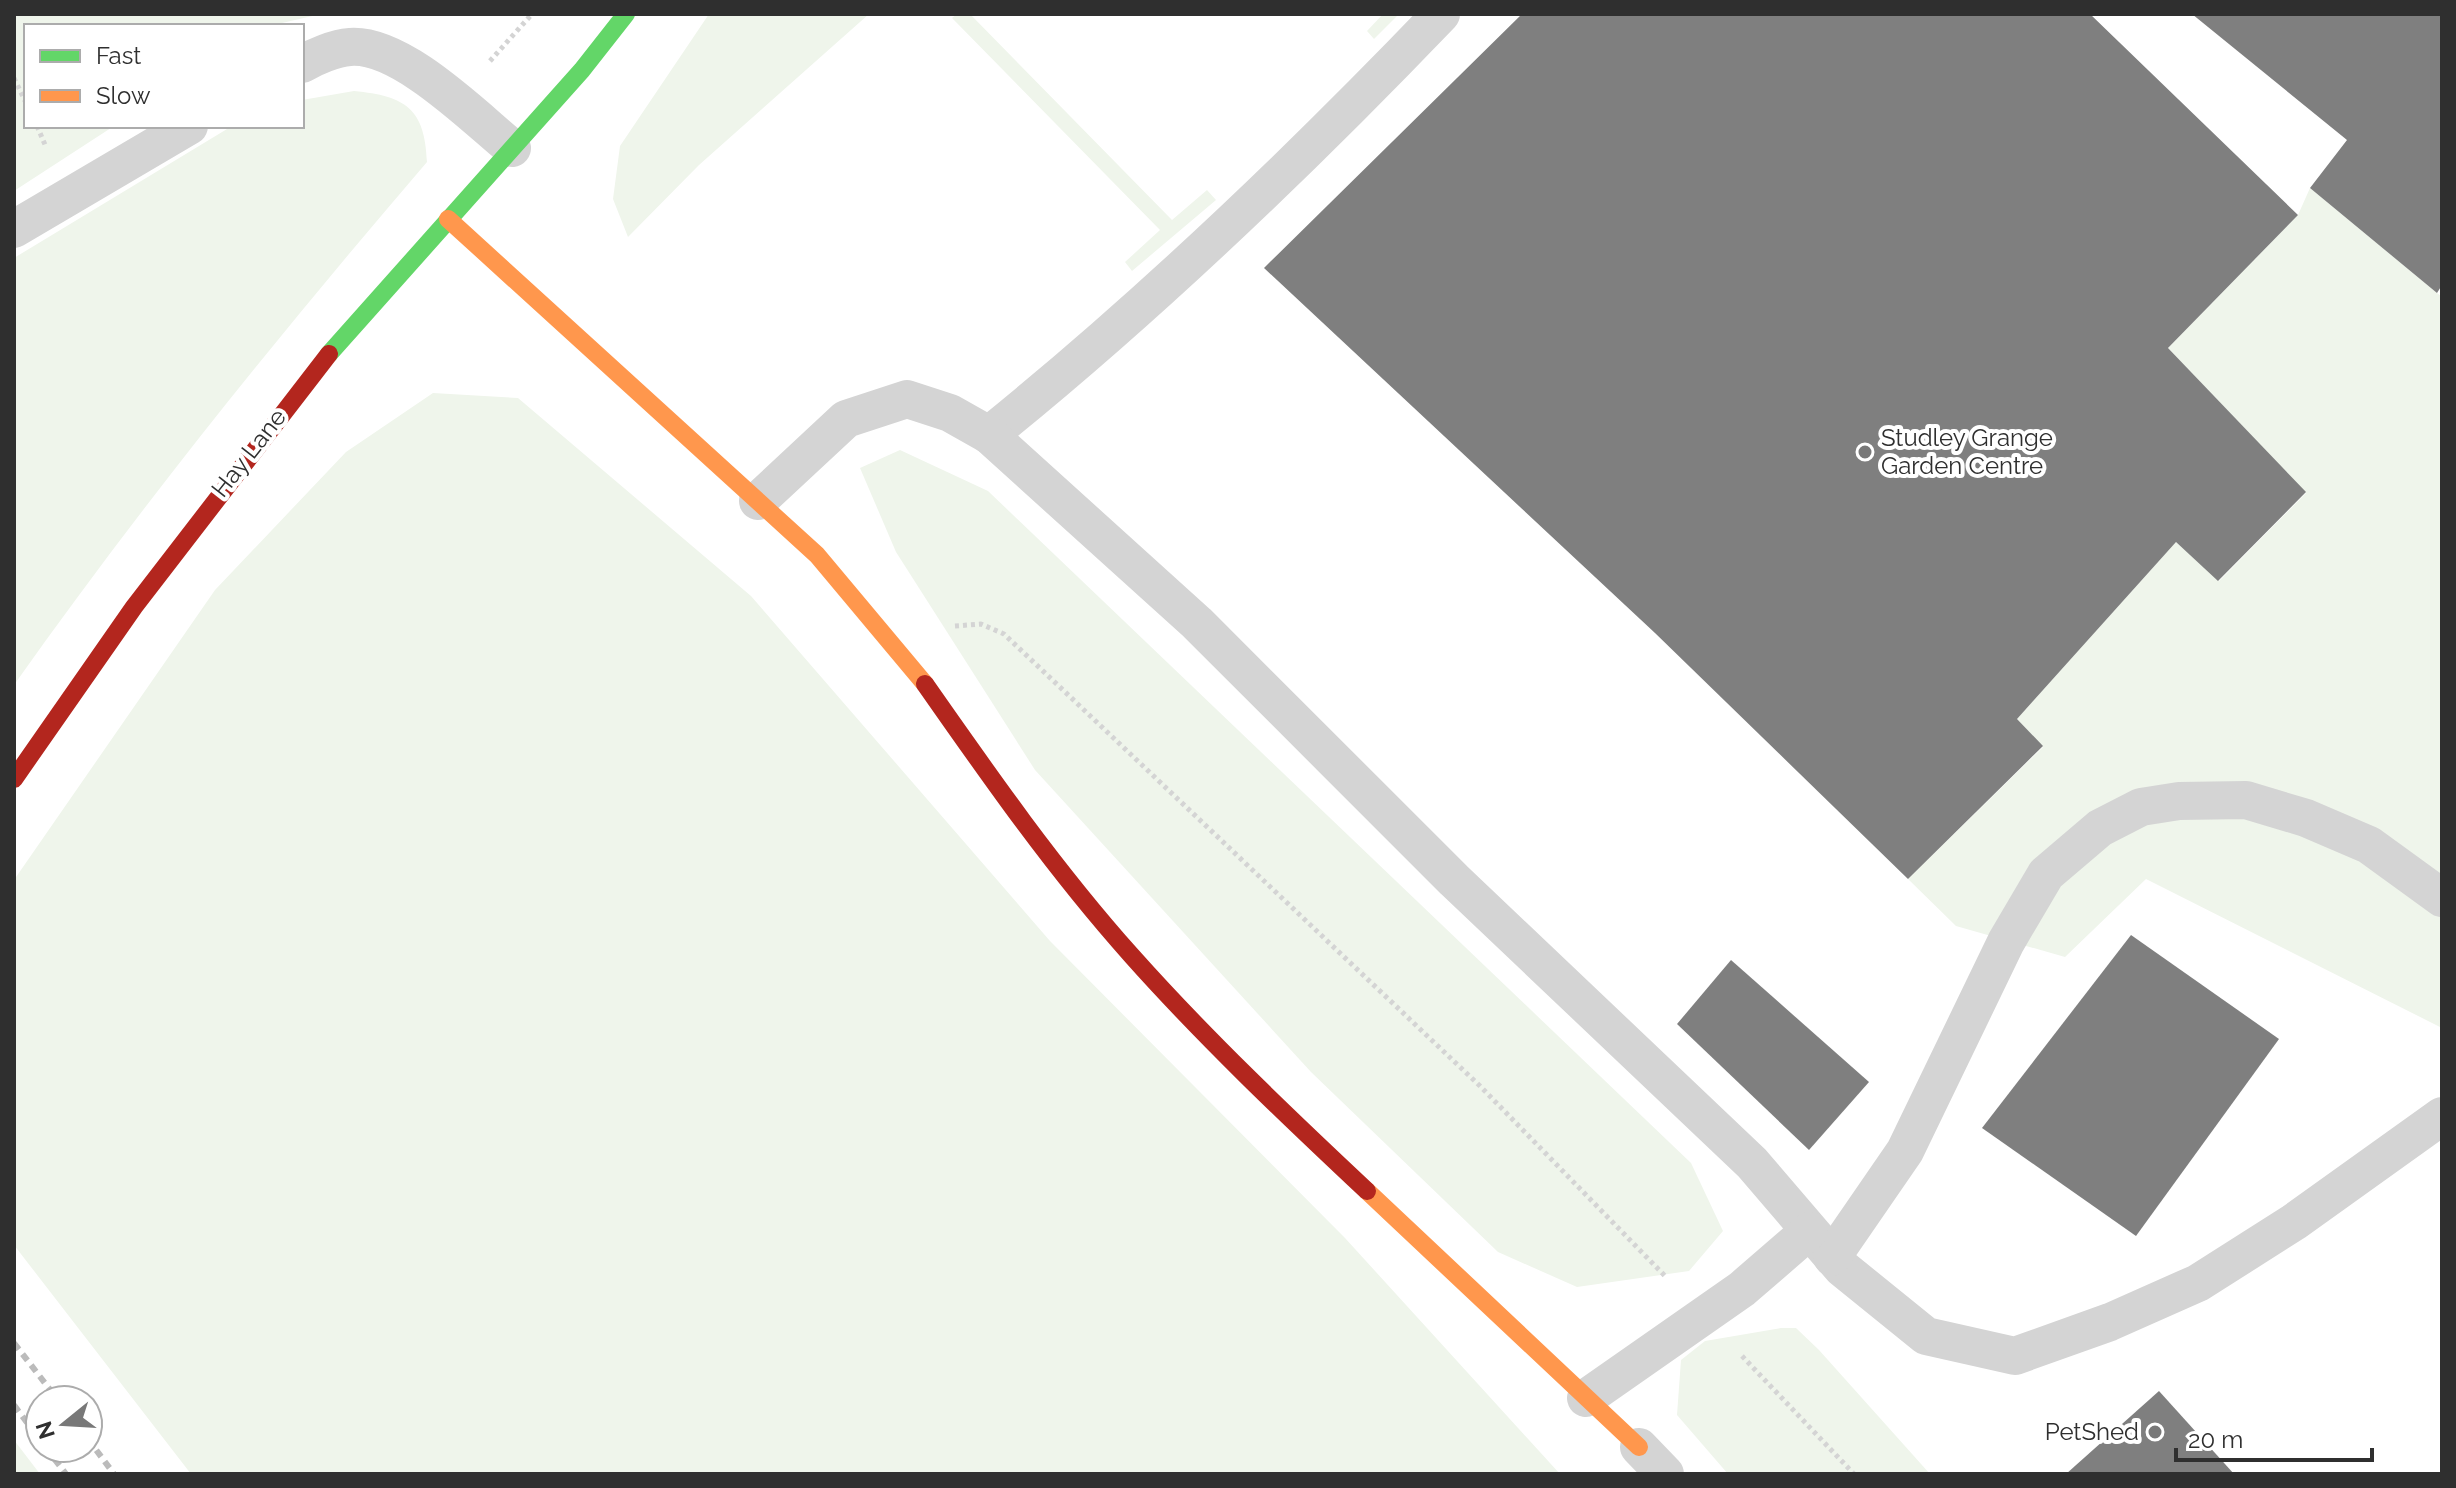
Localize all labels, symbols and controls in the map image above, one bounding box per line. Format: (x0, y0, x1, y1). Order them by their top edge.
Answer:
legend (24, 24, 304, 128)
text: Fast (96, 41, 141, 70)
text: Slow (96, 81, 151, 110)
street label: Hay Lane (205, 403, 292, 503)
place label: Studley Grange Garden Centre (1881, 423, 2053, 480)
marker: Studley Grange Garden Centre (1856, 443, 1874, 461)
north arrow (24, 1384, 104, 1464)
scale bar (2176, 1412, 2372, 1462)
place label: PetShed (2045, 1417, 2139, 1446)
text: N (30, 1418, 60, 1442)
marker: PetShed (2146, 1423, 2164, 1441)
text: 20 m (2188, 1425, 2243, 1454)

